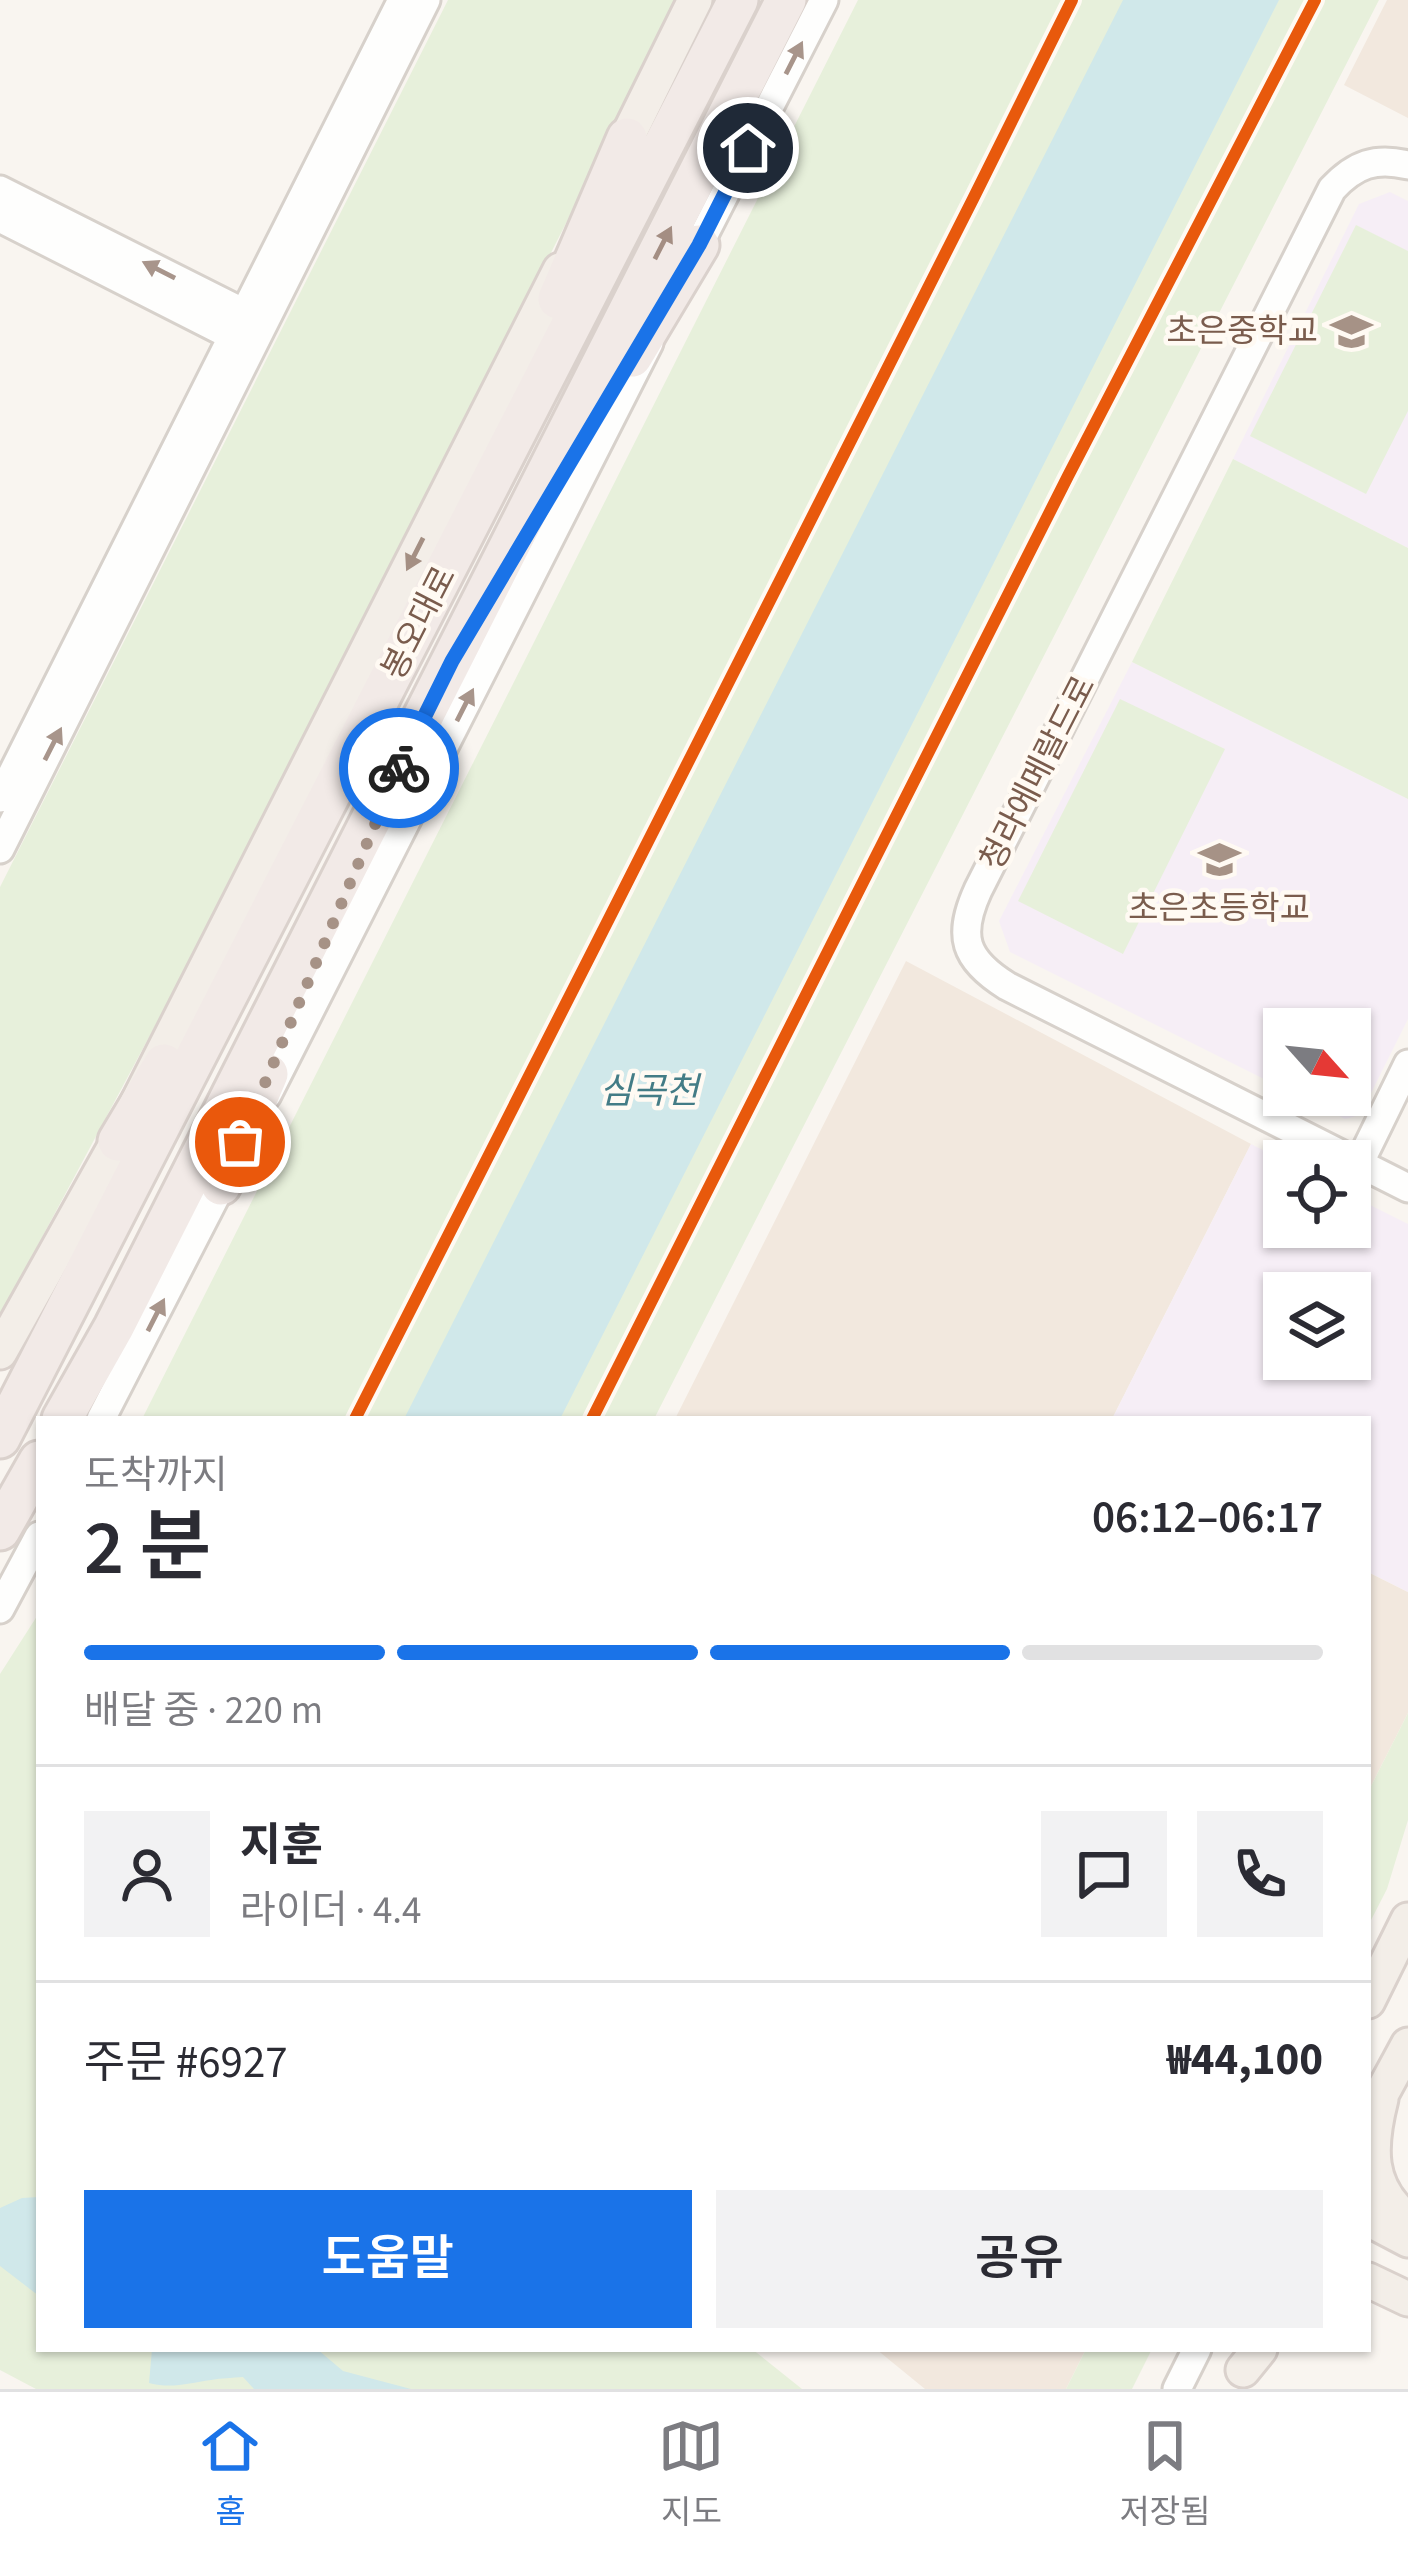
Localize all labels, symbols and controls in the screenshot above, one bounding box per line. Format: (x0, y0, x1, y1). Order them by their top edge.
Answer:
one-way arrow (784, 41, 804, 76)
pin (697, 97, 799, 199)
icon: home (715, 115, 781, 181)
one-way arrow (653, 226, 673, 261)
one-way arrow (142, 261, 177, 281)
place label: 초은중학교 (1166, 308, 1318, 355)
school or university icon: 초은중학교 (1329, 308, 1375, 354)
one-way arrow (406, 537, 426, 572)
street label: 봉오대로 (370, 558, 468, 688)
street label: 청라에메랄드로 (969, 668, 1107, 878)
one-way arrow (455, 688, 475, 723)
courier (339, 708, 459, 828)
one-way arrow (42, 727, 62, 761)
icon: bike (366, 735, 432, 801)
school or university icon: 초은초등학교 (1196, 837, 1242, 883)
place label: 초은초등학교 (1128, 885, 1310, 932)
north arrow (1263, 1008, 1371, 1116)
map controls (1263, 1008, 1371, 1380)
water label: 심곡천 (599, 1066, 703, 1117)
pin (189, 1091, 291, 1193)
icon: bag (207, 1109, 273, 1175)
button: locate (1263, 1140, 1371, 1248)
button: layers (1263, 1272, 1371, 1380)
one-way arrow (145, 1298, 165, 1333)
text: 도착까지 (84, 1448, 228, 1504)
text: 06:12–06:17 (1092, 1486, 1323, 1550)
text: 2 분 (84, 1493, 211, 1604)
text: 배달 중 · 220 m (84, 1683, 323, 1739)
button: person (84, 1811, 210, 1937)
button: chat (1041, 1811, 1167, 1937)
button: phone (1197, 1811, 1323, 1937)
text: 지훈 (240, 1814, 323, 1878)
text: 라이더 · 4.4 (240, 1883, 421, 1939)
text: ₩44,100 (1167, 2028, 1323, 2092)
text: 주문 #6927 (84, 2031, 288, 2095)
button: 도움말 (84, 2190, 692, 2328)
button: 공유 (716, 2190, 1323, 2328)
tab: 홈 (197, 2413, 263, 2536)
tab: 지도 (658, 2413, 724, 2536)
tab: 저장됨 (1119, 2413, 1211, 2536)

